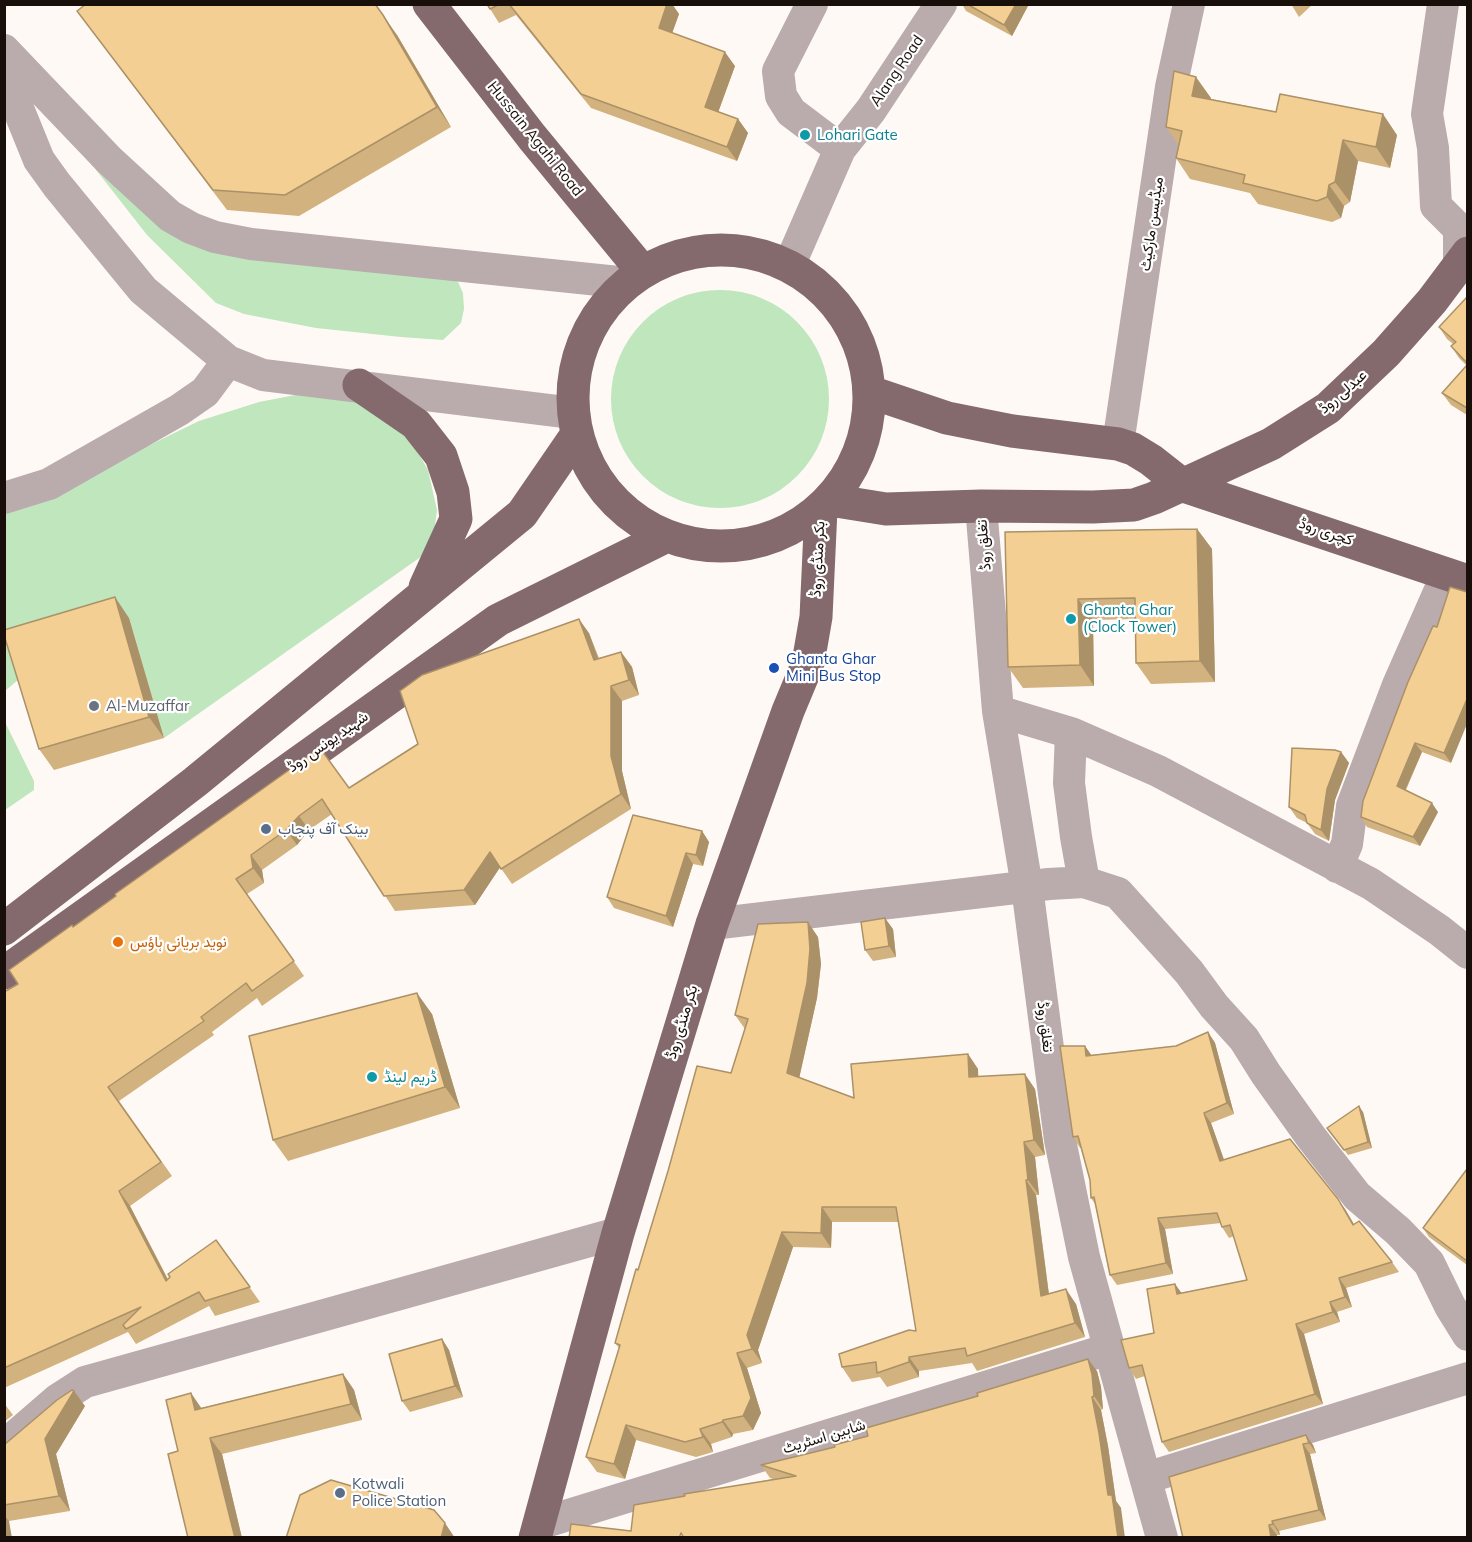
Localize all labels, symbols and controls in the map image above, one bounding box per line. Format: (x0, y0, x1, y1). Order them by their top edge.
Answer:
street label: Alang Road (867, 32, 927, 110)
street label: Hussain Agahi Road (483, 78, 587, 200)
place label: Lohari Gate (817, 126, 898, 144)
marker: Lohari Gate (798, 128, 812, 142)
street label: میڈیسن مارکیٹ (1136, 176, 1168, 272)
street label: عبدلی روڈ (1315, 366, 1371, 418)
street label: کچری روڈ (1297, 514, 1355, 550)
street label: تغلق روڈ (973, 519, 995, 571)
street label: بکر منڈی روڈ (807, 521, 829, 597)
place label: Ghanta Ghar (Clock Tower) (1083, 601, 1177, 636)
marker: Ghanta Ghar (Clock Tower) (1064, 612, 1078, 626)
place label: Ghanta Ghar Mini Bus Stop (786, 650, 881, 685)
marker: Ghanta Ghar Mini Bus Stop (767, 661, 781, 675)
place label: Al-Muzaffar (106, 697, 190, 715)
marker: Al-Muzaffar (87, 699, 101, 713)
street label: شہید یونس روڈ (284, 708, 372, 776)
place label: بینک آف پنجاب (278, 820, 368, 838)
marker: بینک آف پنجاب (259, 822, 273, 836)
place label: نوید بریانی ہاؤس (130, 933, 227, 951)
marker: نوید بریانی ہاؤس (111, 935, 125, 949)
street label: بکر منڈی روڈ (662, 983, 702, 1061)
street label: تغلق روڈ (1033, 1001, 1057, 1053)
place label: ڈریم لینڈ (384, 1068, 437, 1086)
marker: ڈریم لینڈ (365, 1070, 379, 1084)
street label: شاہین اسٹریٹ (780, 1416, 868, 1458)
place label: Kotwali Police Station (352, 1475, 446, 1510)
marker: Kotwali Police Station (333, 1486, 347, 1500)

